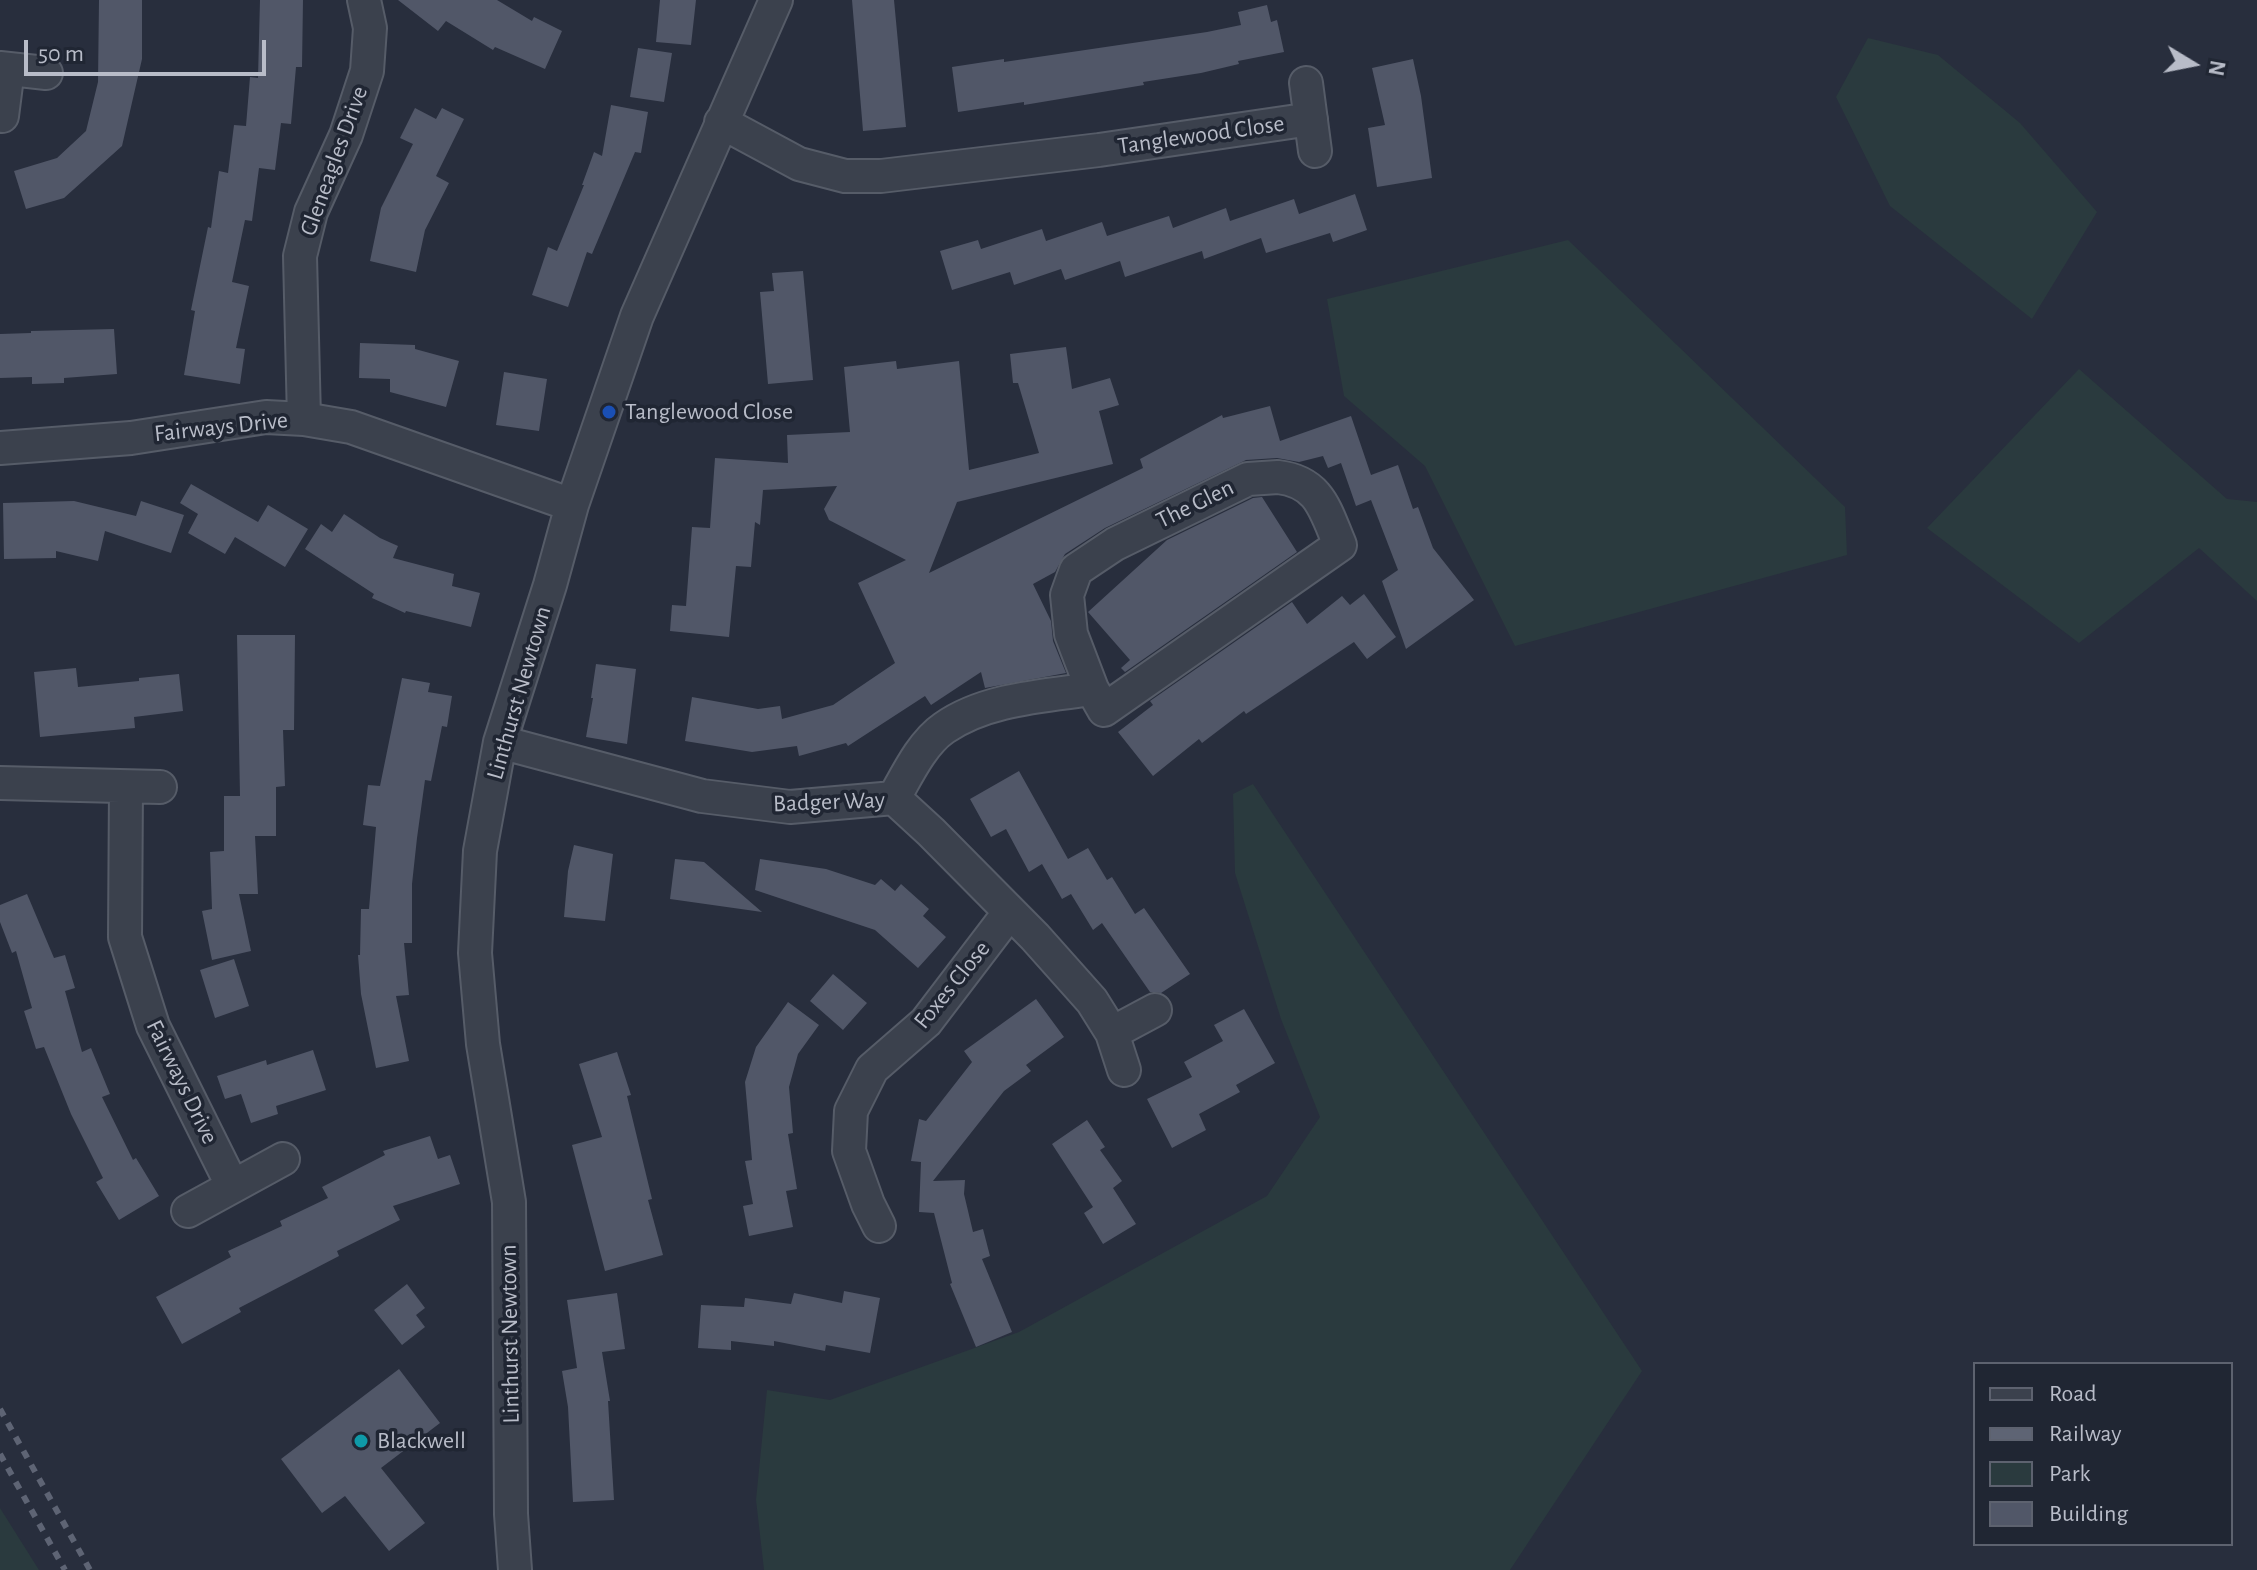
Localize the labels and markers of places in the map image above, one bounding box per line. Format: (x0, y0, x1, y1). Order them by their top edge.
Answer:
place label: Tanglewood Close (625, 398, 793, 426)
marker: Tanglewood Close (600, 403, 618, 421)
place label: Blackwell (377, 1427, 466, 1455)
marker: Blackwell (352, 1432, 370, 1450)

